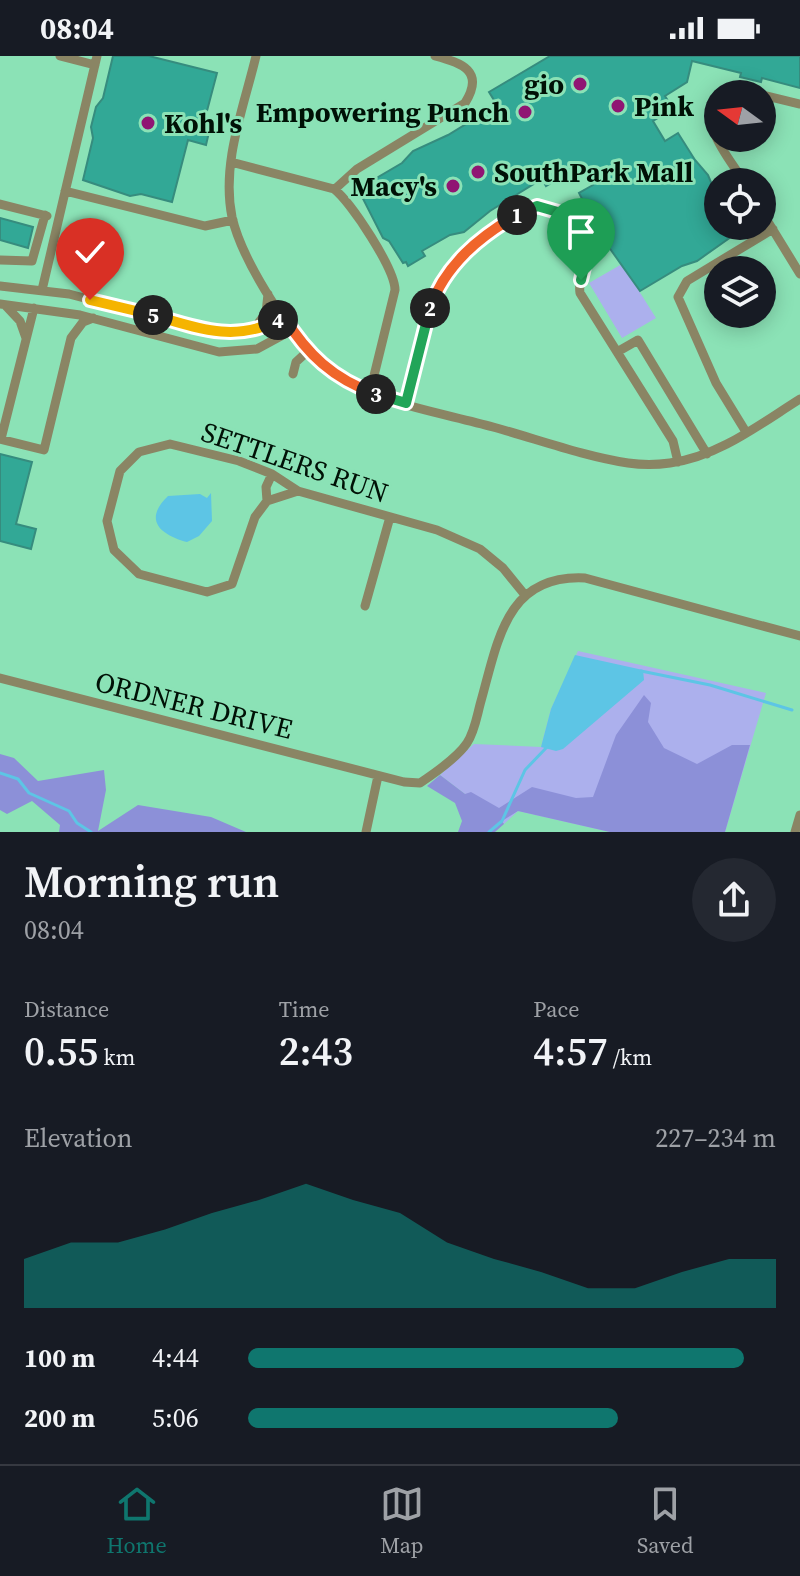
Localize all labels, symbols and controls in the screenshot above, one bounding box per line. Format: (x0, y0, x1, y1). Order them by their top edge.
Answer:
text: 08:04 (40, 8, 114, 49)
place label: gio (524, 65, 564, 103)
marker: gio (571, 75, 589, 93)
north arrow (704, 80, 776, 152)
map controls (704, 80, 776, 328)
place label: Pink (634, 87, 694, 125)
place label: Empowering Punch (256, 93, 509, 131)
marker: Pink (609, 97, 627, 115)
marker: Empowering Punch (516, 103, 534, 121)
place label: Kohl's (164, 104, 243, 142)
marker: Kohl's (139, 114, 157, 132)
place label: SouthPark Mall (494, 153, 693, 191)
marker: SouthPark Mall (469, 163, 487, 181)
place label: Macy's (351, 167, 437, 205)
button: locate (704, 168, 776, 240)
marker: Macy's (444, 177, 462, 195)
pin: 1 (497, 195, 537, 235)
pin (547, 198, 615, 280)
text: 1 (511, 200, 523, 230)
icon: arrive (559, 210, 603, 254)
pin (56, 218, 124, 300)
icon: check (68, 230, 112, 274)
button: layers (704, 256, 776, 328)
pin: 2 (410, 288, 450, 328)
text: 2 (424, 293, 436, 323)
pin: 5 (133, 295, 173, 335)
text: 5 (147, 300, 159, 330)
pin: 4 (258, 300, 298, 340)
text: 4 (272, 305, 284, 335)
pin: 3 (356, 374, 396, 414)
text: 3 (370, 379, 382, 409)
street label: SETTLERS RUN (197, 412, 393, 512)
street label: ORDNER DRIVE (91, 662, 297, 748)
text: Morning run (24, 851, 280, 912)
button: share (692, 858, 776, 942)
text: 08:04 (24, 912, 84, 948)
text: Distance (24, 994, 109, 1024)
text: Time (279, 994, 330, 1024)
text: Pace (533, 994, 579, 1024)
text: 0.55 (24, 1024, 98, 1078)
text: 2:43 (279, 1024, 353, 1078)
text: 4:57 (533, 1024, 608, 1078)
text: km (98, 1042, 135, 1072)
text: /km (608, 1042, 652, 1072)
text: Elevation (24, 1120, 133, 1156)
text: 227–234 m (655, 1120, 776, 1156)
text: 100 m (24, 1340, 95, 1376)
text: 4:44 (152, 1340, 199, 1376)
text: 200 m (24, 1400, 95, 1436)
text: 5:06 (152, 1400, 199, 1436)
tab: Home (107, 1482, 167, 1560)
tab: Map (380, 1482, 424, 1560)
tab: Saved (637, 1482, 693, 1560)

